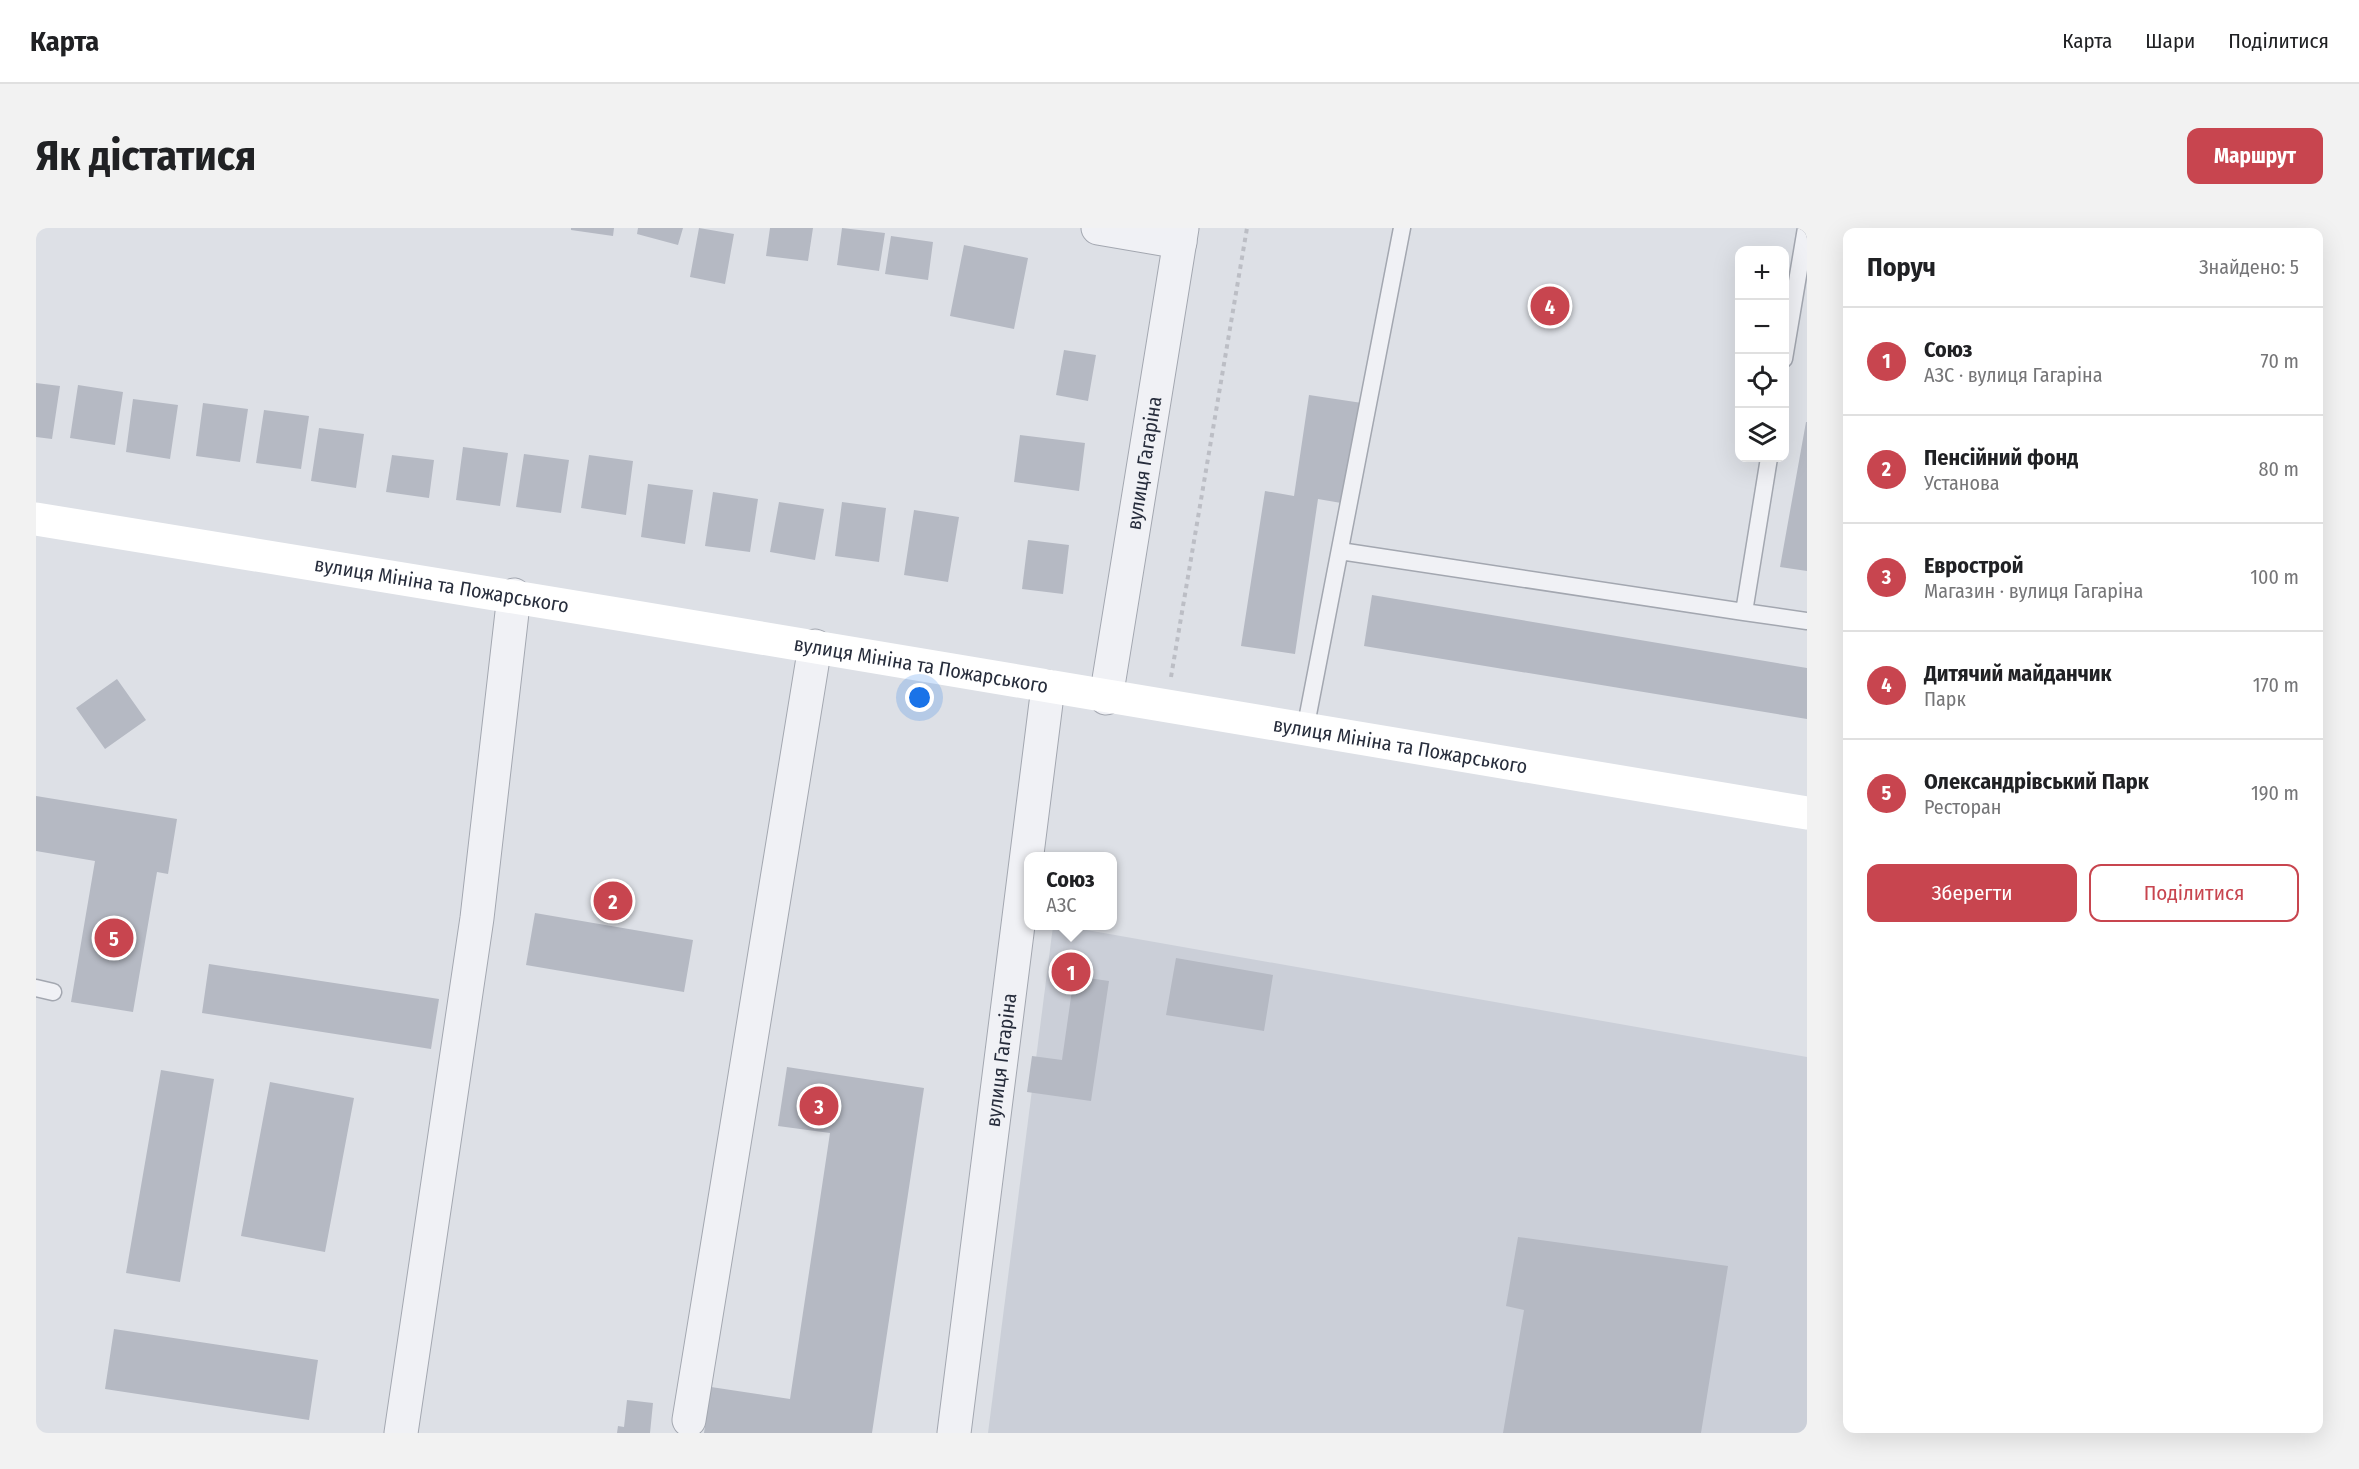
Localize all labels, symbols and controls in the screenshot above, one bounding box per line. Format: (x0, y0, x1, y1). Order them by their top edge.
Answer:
text: Карта (30, 25, 99, 58)
text: Карта (2062, 28, 2112, 54)
text: Шари (2145, 28, 2195, 54)
text: Поділитися (2228, 28, 2329, 54)
button: Маршрут (2187, 128, 2323, 184)
text: Як дістатися (36, 131, 256, 181)
map controls (1735, 246, 1789, 462)
button: + (1735, 246, 1789, 300)
text: Поруч (1867, 252, 1936, 283)
text: Знайдено: 5 (2199, 255, 2299, 279)
pin: 4 (1530, 284, 1570, 328)
button: − (1735, 300, 1789, 354)
text: Союз (1924, 336, 1972, 363)
text: 1 (1882, 349, 1891, 373)
text: 70 m (2261, 349, 2299, 373)
button: locate (1735, 354, 1789, 408)
text: АЗС · вулиця Гагаріна (1924, 363, 2102, 387)
street label: вулиця Гагаріна (1121, 395, 1167, 531)
button: layers (1735, 408, 1789, 462)
text: Пенсійний фонд (1924, 444, 2078, 471)
text: 2 (1882, 457, 1891, 481)
text: 80 m (2259, 457, 2299, 481)
text: Установа (1924, 471, 2000, 495)
street label: вулиця Мініна та Пожарського (313, 552, 571, 618)
text: Еврострой (1924, 552, 2024, 579)
text: 3 (1882, 565, 1891, 589)
text: 100 m (2250, 565, 2299, 589)
text: Магазин · вулиця Гагаріна (1924, 579, 2143, 603)
street label: вулиця Мініна та Пожарського (792, 632, 1050, 698)
text: Дитячий майданчик (1924, 660, 2112, 687)
text: 4 (1881, 673, 1892, 697)
text: 170 m (2253, 673, 2299, 697)
your location (905, 683, 934, 712)
text: Парк (1924, 687, 1966, 711)
street label: вулиця Мініна та Пожарського (1271, 712, 1529, 779)
text: Олександрівський Парк (1924, 768, 2149, 795)
text: 5 (1882, 781, 1891, 805)
text: 190 m (2251, 781, 2299, 805)
text: Ресторан (1924, 795, 2001, 819)
popup (1024, 852, 1117, 930)
button: Зберегти (1867, 864, 2077, 922)
button: Поділитися (2089, 864, 2299, 922)
text: Союз (1046, 866, 1095, 893)
pin: 2 (594, 878, 632, 924)
text: АЗС (1046, 893, 1076, 917)
pin: 5 (94, 916, 134, 960)
pin: 1 (1052, 950, 1090, 994)
street label: вулиця Гагаріна (981, 992, 1021, 1128)
pin: 3 (800, 1084, 838, 1128)

